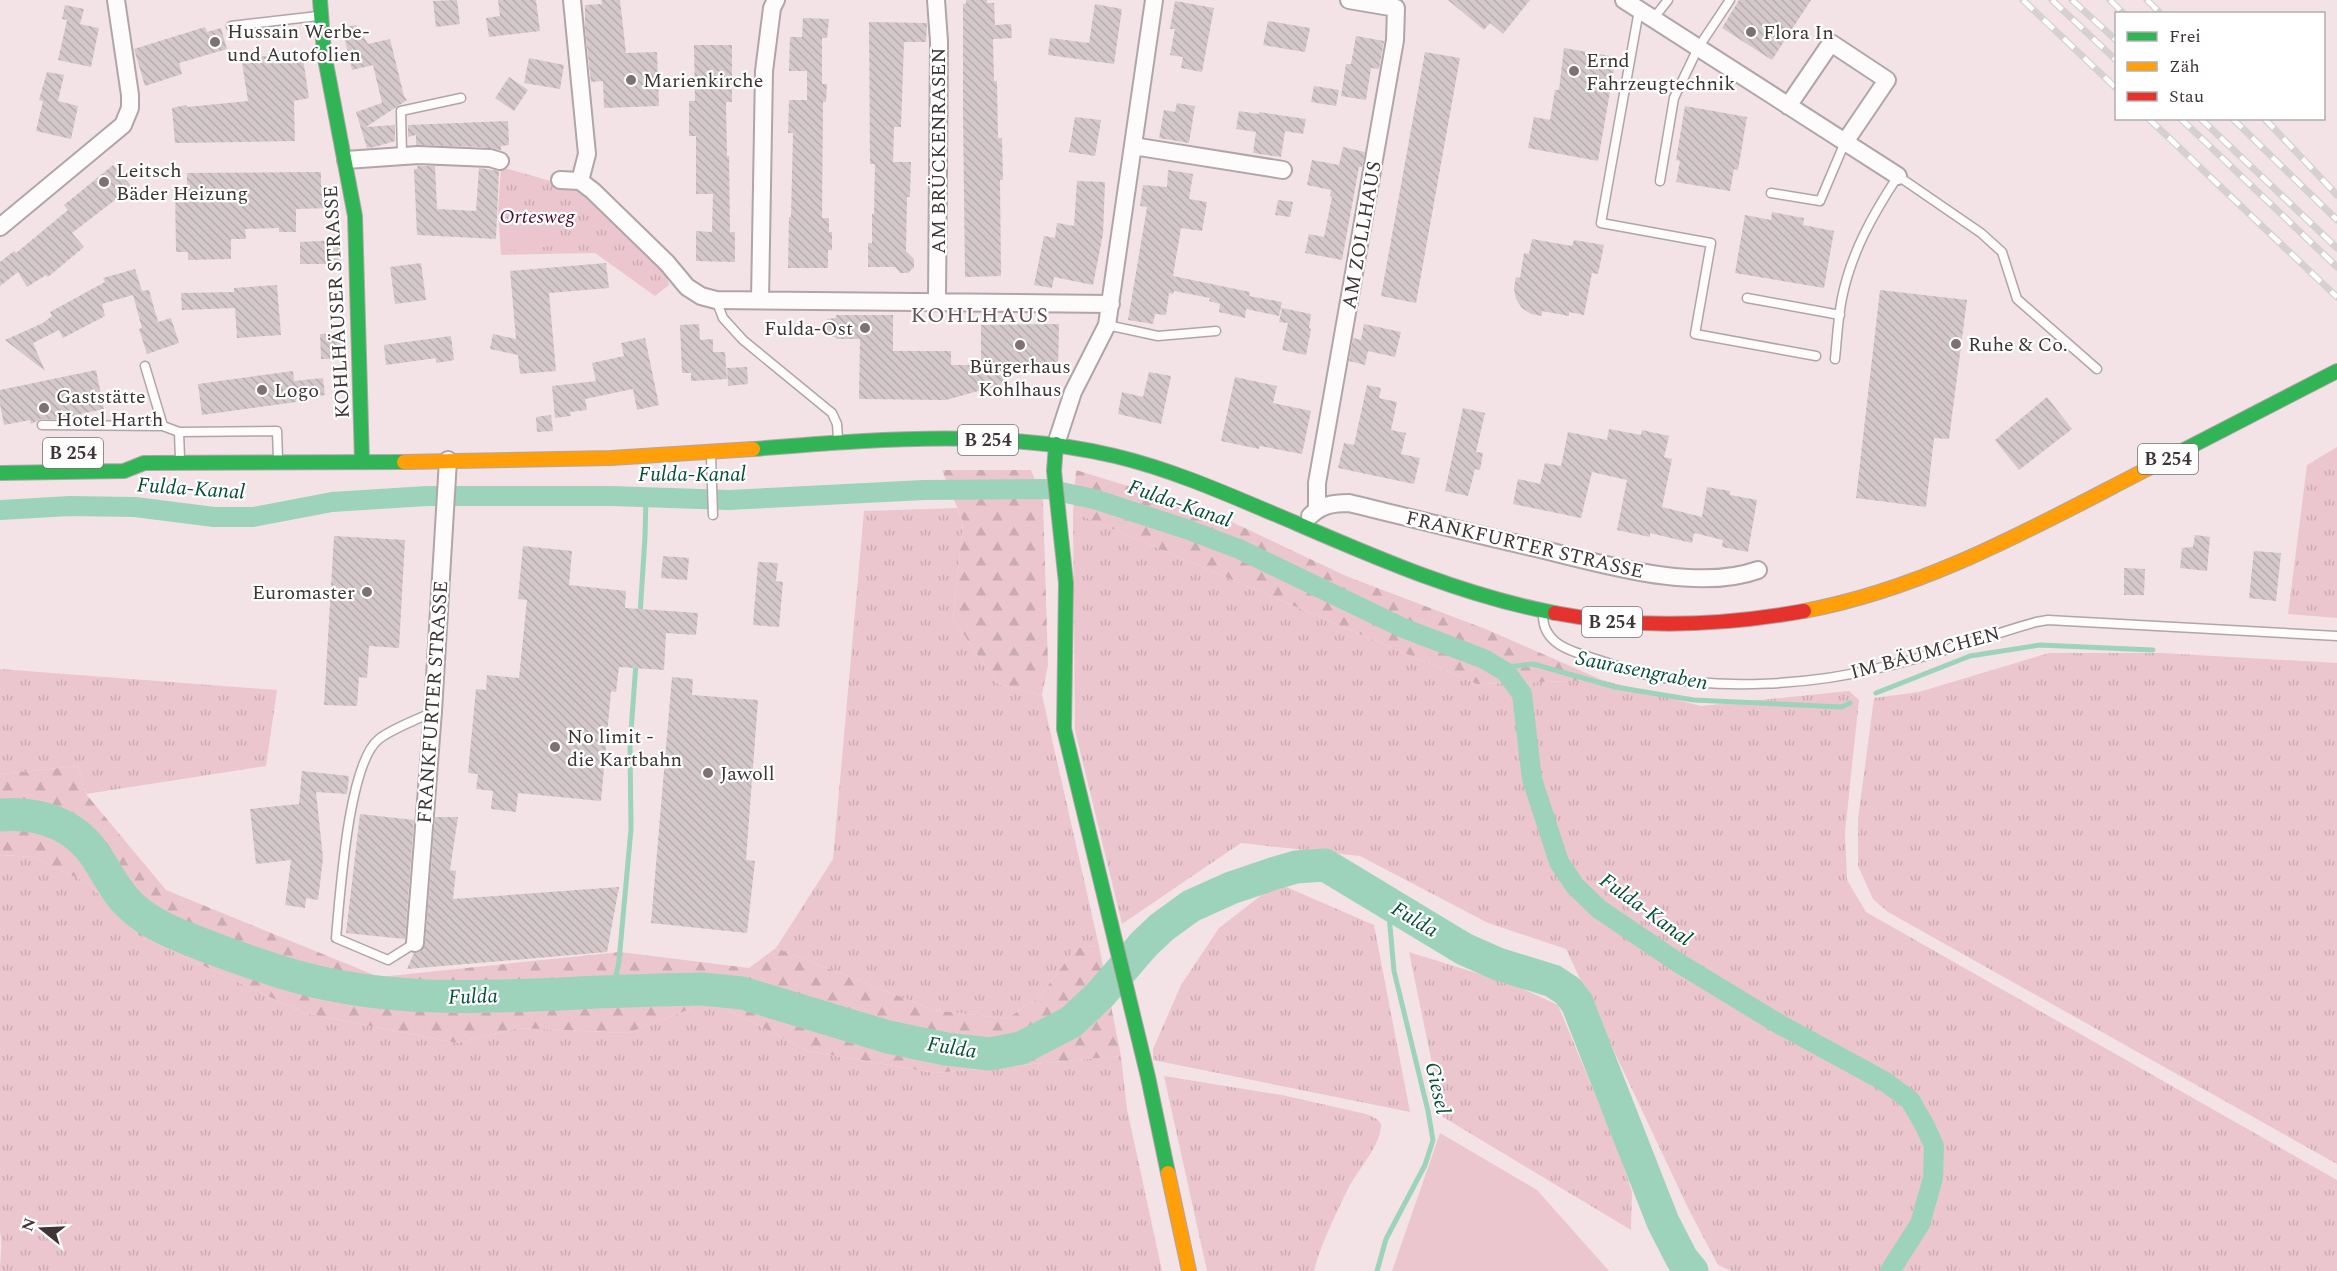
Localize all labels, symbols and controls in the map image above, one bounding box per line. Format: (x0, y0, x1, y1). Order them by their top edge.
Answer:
legend (2115, 12, 2325, 120)
place label: Hussain Werbe- und Autofolien (227, 17, 370, 70)
place label: Flora In (1763, 18, 1834, 48)
text: Frei (2169, 23, 2201, 50)
marker: Flora In (1744, 25, 1758, 39)
marker: Hussain Werbe- und Autofolien (208, 35, 222, 49)
place label: Ernd Fahrzeugtechnik (1586, 46, 1735, 99)
street label: AM BRÜCKENRASEN (924, 48, 954, 254)
text: Zäh (2169, 53, 2200, 80)
marker: Ernd Fahrzeugtechnik (1567, 64, 1581, 78)
place label: Marienkirche (643, 66, 763, 96)
marker: Marienkirche (624, 73, 638, 87)
text: Stau (2169, 83, 2204, 110)
place label: Leitsch Bäder Heizung (116, 156, 248, 209)
street label: AM ZOLLHAUS (1334, 159, 1390, 312)
marker: Leitsch Bäder Heizung (97, 175, 111, 189)
street label: KOHLHÄUSER STRASSE (316, 185, 358, 419)
park label: Ortesweg (499, 202, 576, 232)
district label: KOHLHAUS (910, 299, 1050, 332)
place label: Fulda-Ost (764, 314, 853, 344)
marker: Fulda-Ost (858, 321, 872, 335)
place label: Ruhe & Co. (1968, 330, 2068, 360)
marker: Ruhe & Co. (1949, 337, 1963, 351)
marker: Bürgerhaus Kohlhaus (1013, 338, 1027, 352)
place label: Bürgerhaus Kohlhaus (969, 352, 1071, 405)
place label: Logo (274, 376, 319, 406)
place label: Gaststätte Hotel Harth (56, 382, 163, 435)
marker: Logo (255, 383, 269, 397)
marker: Gaststätte Hotel Harth (37, 401, 51, 415)
road number: B 254 (958, 425, 1018, 455)
road number: B 254 (43, 438, 103, 468)
road number: B 254 (2138, 444, 2198, 474)
water label: Fulda-Kanal (638, 459, 747, 491)
water label: Fulda-Kanal (136, 469, 247, 509)
water label: Fulda-Kanal (1123, 471, 1237, 537)
street label: FRANKFURTER STRASSE (1403, 503, 1647, 587)
place label: Euromaster (252, 578, 355, 608)
street label: FRANKFURTER STRASSE (410, 580, 456, 825)
marker: Euromaster (360, 585, 374, 599)
road number: B 254 (1582, 607, 1642, 637)
street label: IM BÄUMCHEN (1847, 619, 2003, 687)
water label: Saurasengraben (1573, 643, 1711, 699)
place label: No limit - die Kartbahn (567, 722, 682, 775)
marker: No limit - die Kartbahn (548, 740, 562, 754)
place label: Jawoll (720, 759, 775, 789)
marker: Jawoll (701, 766, 715, 780)
water label: Fulda-Kanal (1592, 865, 1699, 955)
water label: Fulda (1385, 893, 1444, 947)
water label: Fulda (448, 980, 499, 1014)
water label: Fulda (925, 1028, 979, 1068)
water label: Giesel (1416, 1059, 1459, 1118)
north arrow (12, 1199, 72, 1259)
text: N (15, 1215, 42, 1235)

